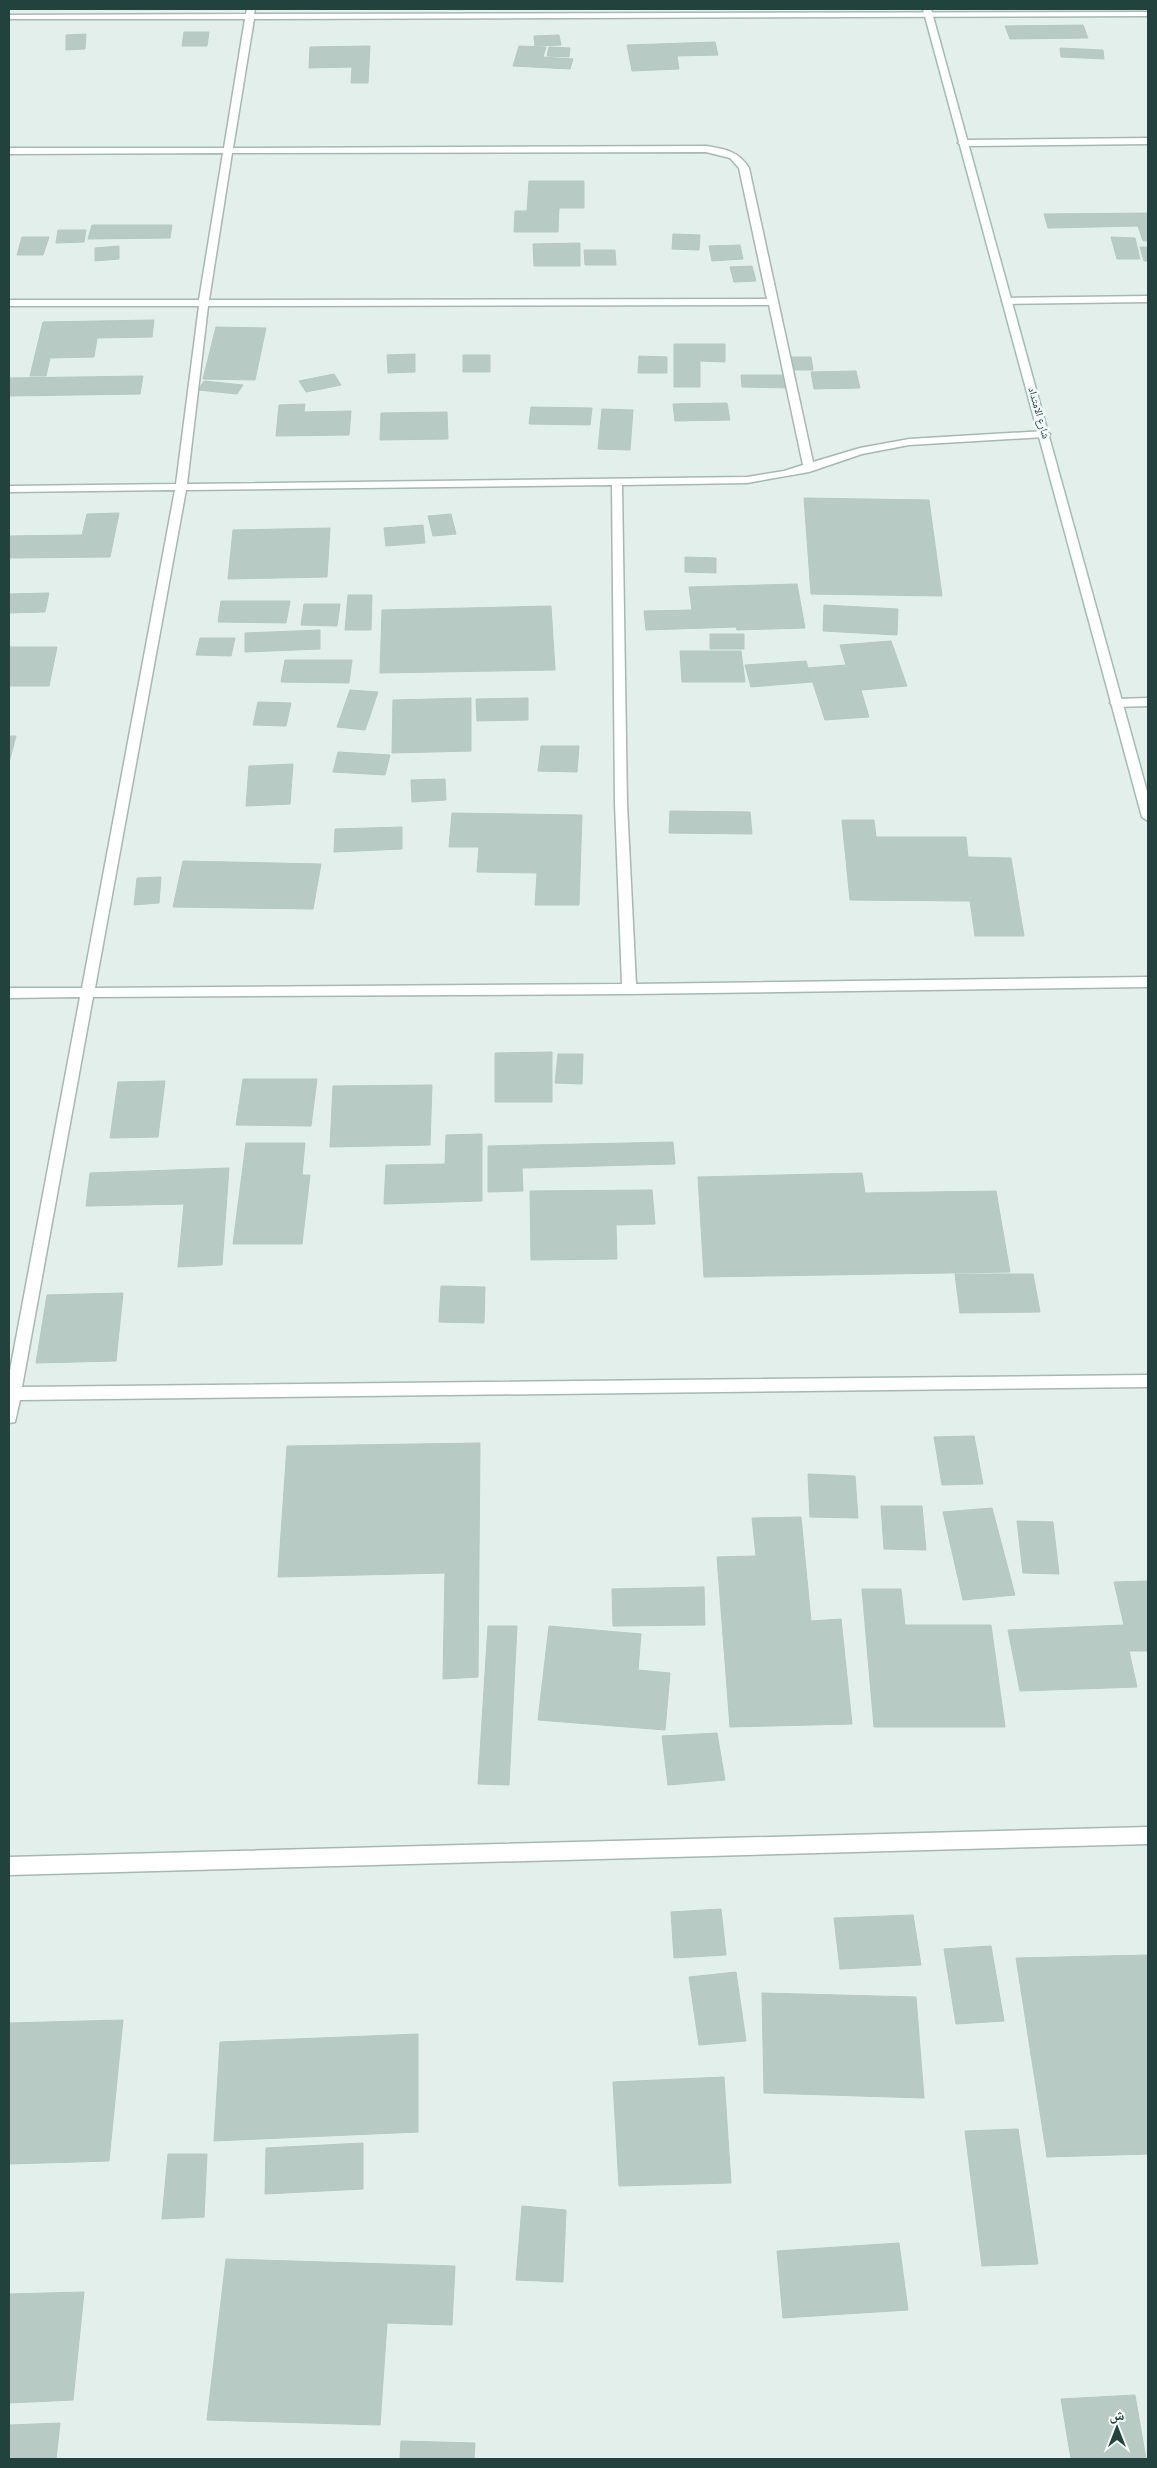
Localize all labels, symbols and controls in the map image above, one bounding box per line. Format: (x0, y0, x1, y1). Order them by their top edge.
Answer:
street label: شارع الامتداد (1025, 386, 1053, 440)
north arrow (1092, 2403, 1142, 2453)
text: ش (1110, 2407, 1125, 2424)

